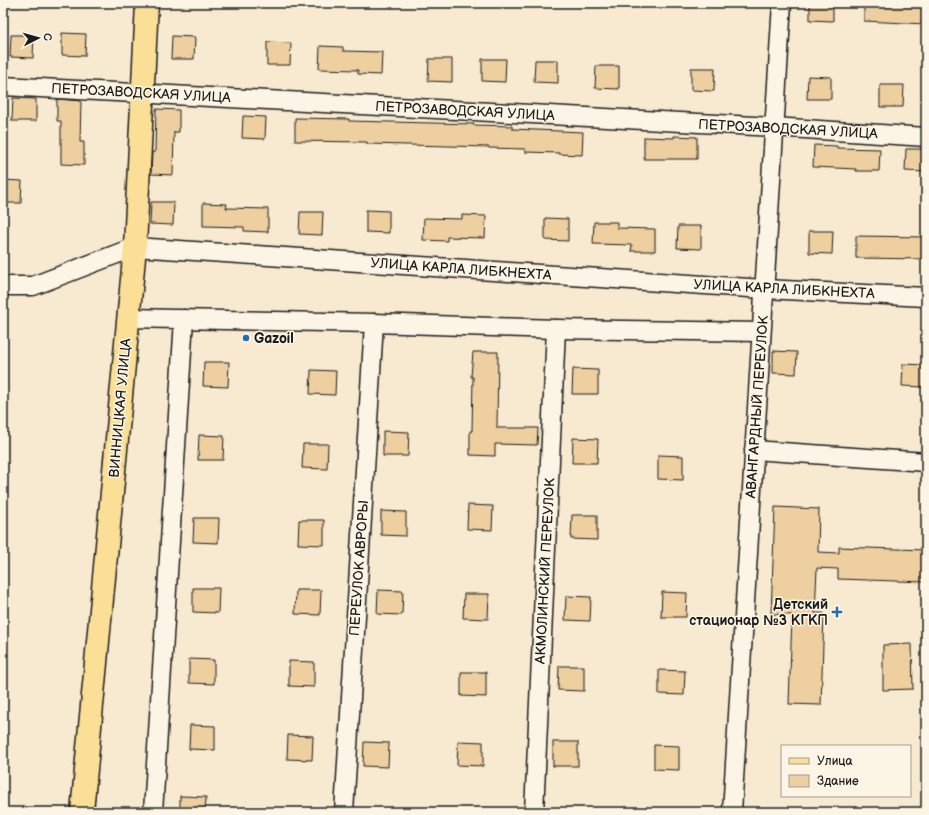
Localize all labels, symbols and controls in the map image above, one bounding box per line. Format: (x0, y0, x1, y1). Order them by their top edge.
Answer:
north arrow (18, 18, 58, 58)
text: С (41, 33, 54, 42)
street label: ПЕТРОЗАВОДСКАЯ УЛИЦА (51, 80, 232, 106)
street label: ПЕТРОЗАВОДСКАЯ УЛИЦА (375, 98, 556, 124)
street label: ПЕТРОЗАВОДСКАЯ УЛИЦА (698, 116, 879, 142)
street label: УЛИЦА КАРЛА ЛИБКНЕХТА (370, 254, 553, 284)
street label: УЛИЦА КАРЛА ЛИБКНЕХТА (693, 276, 876, 302)
street label: АВАНГАРДНЫЙ ПЕРЕУЛОК (742, 314, 772, 500)
place label: Gazoil (254, 330, 294, 347)
marker: Gazoil (241, 333, 251, 343)
street label: ВИННИЦКАЯ УЛИЦА (105, 337, 135, 478)
street label: АКМОЛИНСКИЙ ПЕРЕУЛОК (532, 477, 558, 665)
street label: ПЕРЕУЛОК АВРОРЫ (346, 499, 372, 637)
place label: Детский стационар №3 КГКП (689, 596, 828, 629)
marker: Детский стационар №3 КГКП (831, 606, 843, 618)
legend (781, 745, 911, 797)
text: Улица (817, 754, 853, 769)
text: Здание (817, 774, 859, 789)

